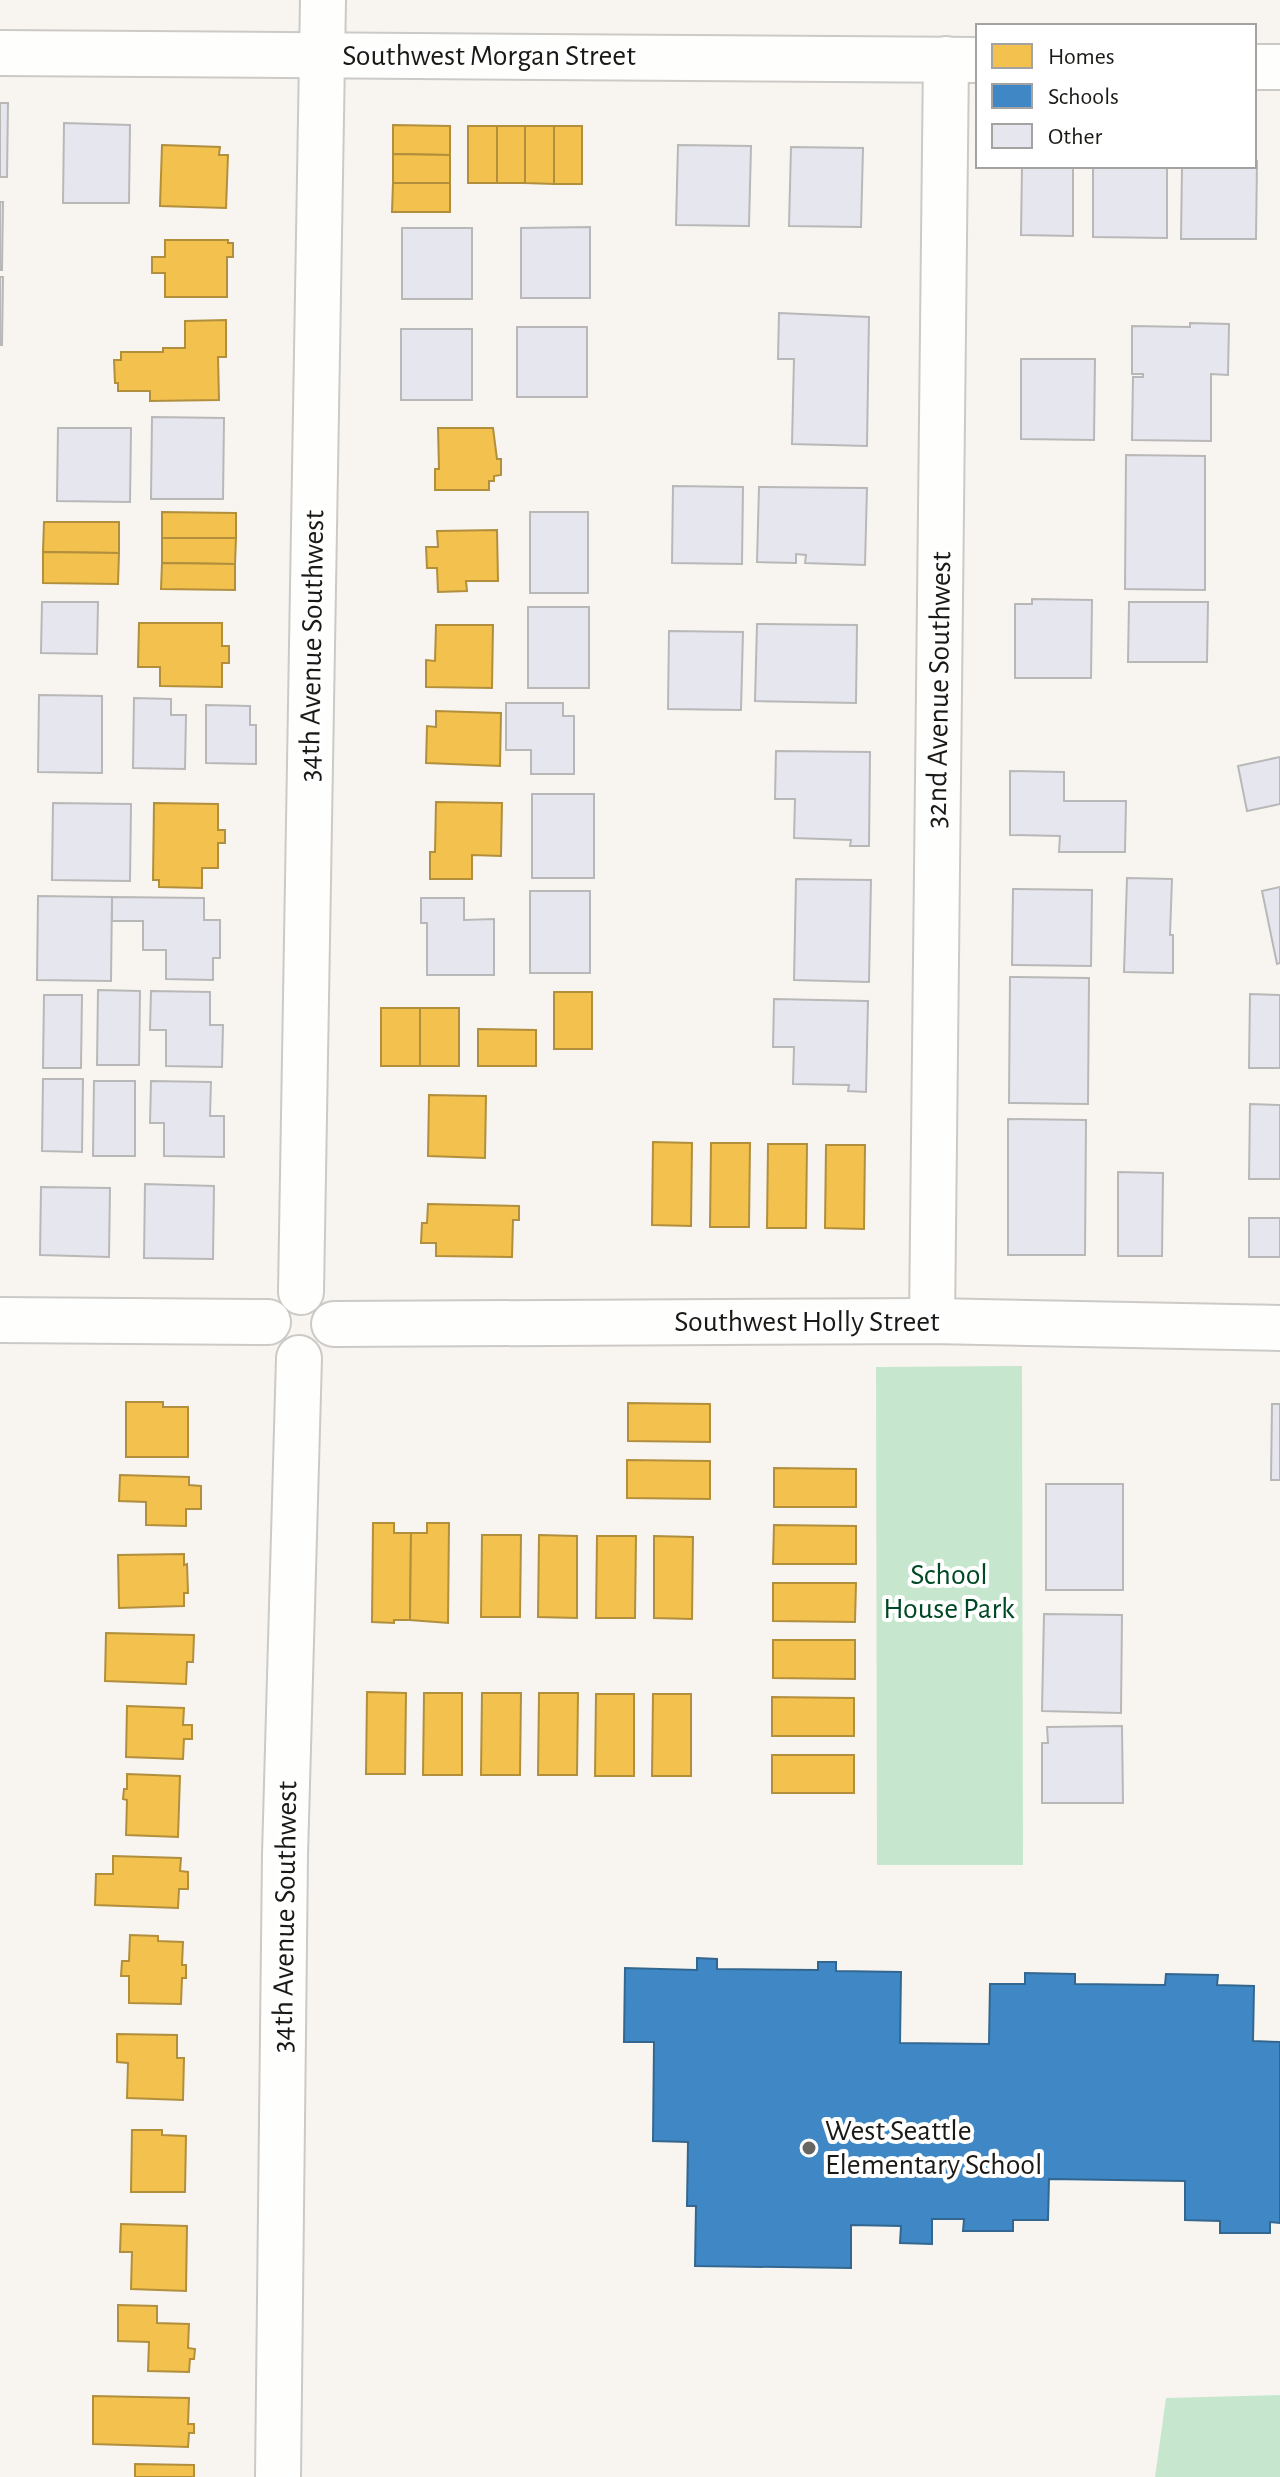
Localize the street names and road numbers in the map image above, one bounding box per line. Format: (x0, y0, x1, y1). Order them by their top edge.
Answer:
street label: Southwest Morgan Street (342, 41, 636, 71)
street label: 34th Avenue Southwest (295, 509, 329, 782)
street label: 32nd Avenue Southwest (922, 551, 956, 829)
street label: Southwest Holly Street (674, 1307, 940, 1337)
street label: 34th Avenue Southwest (268, 1780, 302, 2053)

